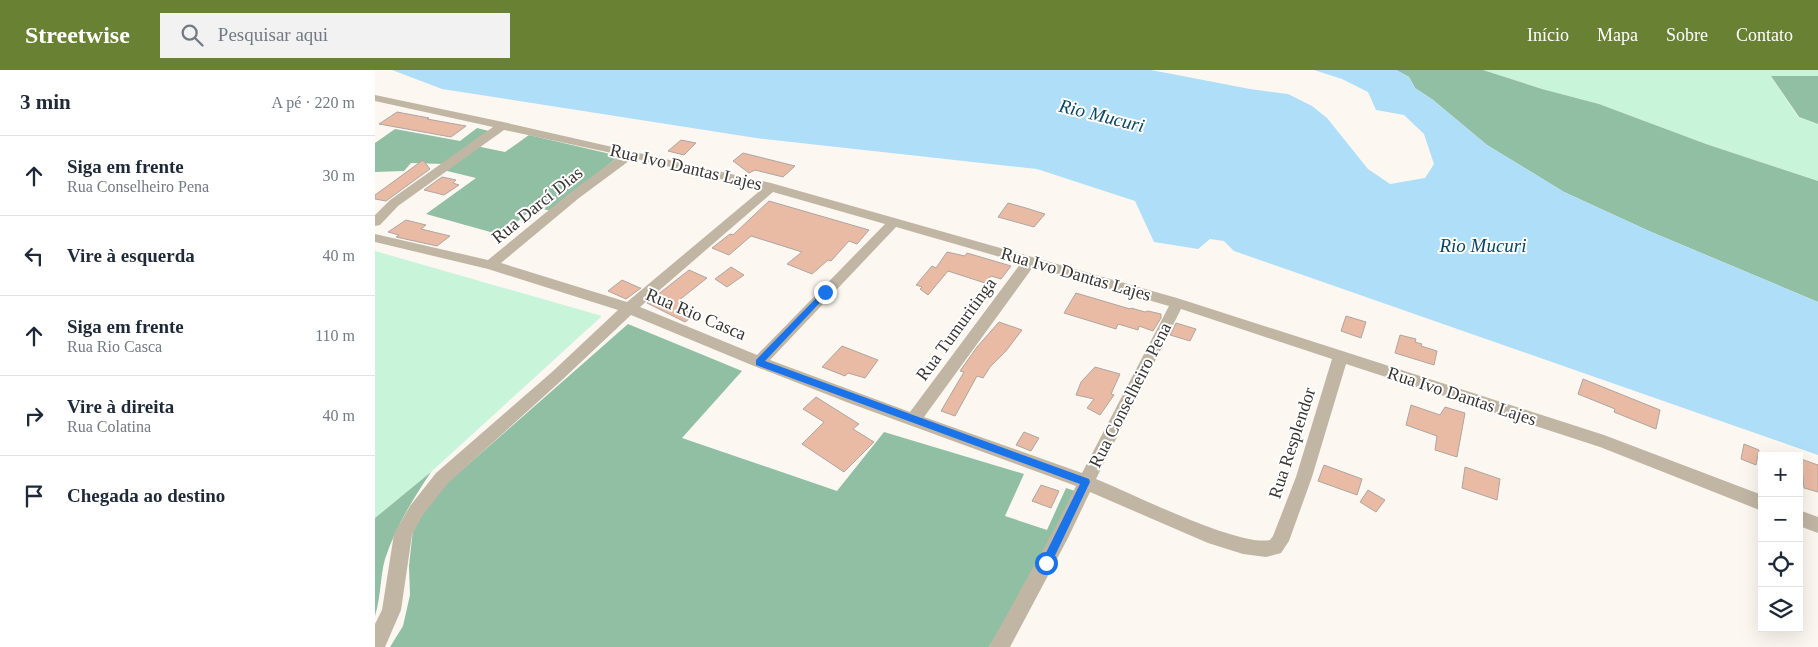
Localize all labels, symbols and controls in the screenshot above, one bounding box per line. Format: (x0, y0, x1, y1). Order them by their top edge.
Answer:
search box (160, 13, 510, 58)
icon: search (178, 21, 206, 49)
text: Streetwise (25, 22, 130, 48)
text: Pesquisar aqui (218, 24, 328, 45)
text: Início (1527, 25, 1569, 45)
text: Mapa (1597, 25, 1638, 45)
text: Sobre (1666, 25, 1708, 45)
text: Contato (1736, 25, 1793, 45)
text: 3 min (20, 90, 71, 114)
text: A pé · 220 m (271, 94, 355, 111)
water label: Rio Mucuri (1056, 95, 1147, 136)
street label: Rua Ivo Dantas Lajes (608, 140, 764, 194)
text: Siga em frente (67, 156, 184, 177)
icon: ahead (20, 162, 48, 190)
street label: Rua Darcí Dias (488, 162, 586, 248)
text: 30 m (323, 167, 355, 184)
text: Rua Conselheiro Pena (67, 178, 209, 195)
water label: Rio Mucuri (1438, 235, 1527, 256)
icon: left (20, 242, 48, 270)
street label: Rua Ivo Dantas Lajes (999, 243, 1153, 305)
text: Vire à esquerda (67, 245, 195, 266)
text: 40 m (323, 247, 355, 264)
street label: Rua Tumuritinga (912, 274, 1000, 384)
route end (814, 281, 837, 304)
street label: Rua Rio Casca (643, 284, 749, 344)
text: Siga em frente (67, 316, 184, 337)
street label: Rua Conselheiro Pena (1085, 319, 1175, 471)
icon: ahead (20, 322, 48, 350)
text: 110 m (315, 327, 355, 344)
text: Rua Rio Casca (67, 338, 162, 355)
street label: Rua Ivo Dantas Lajes (1385, 362, 1539, 430)
street label: Rua Resplendor (1265, 385, 1319, 501)
text: Vire à direita (67, 396, 174, 417)
icon: right (20, 402, 48, 430)
text: 40 m (323, 407, 355, 424)
text: Rua Colatina (67, 418, 151, 435)
map controls (1758, 452, 1803, 632)
button: + (1758, 452, 1803, 497)
icon: arrive (20, 482, 48, 510)
text: Chegada ao destino (67, 485, 225, 506)
button: − (1758, 497, 1803, 542)
button: locate (1758, 542, 1803, 587)
route start (1035, 552, 1058, 575)
button: layers (1758, 587, 1803, 632)

